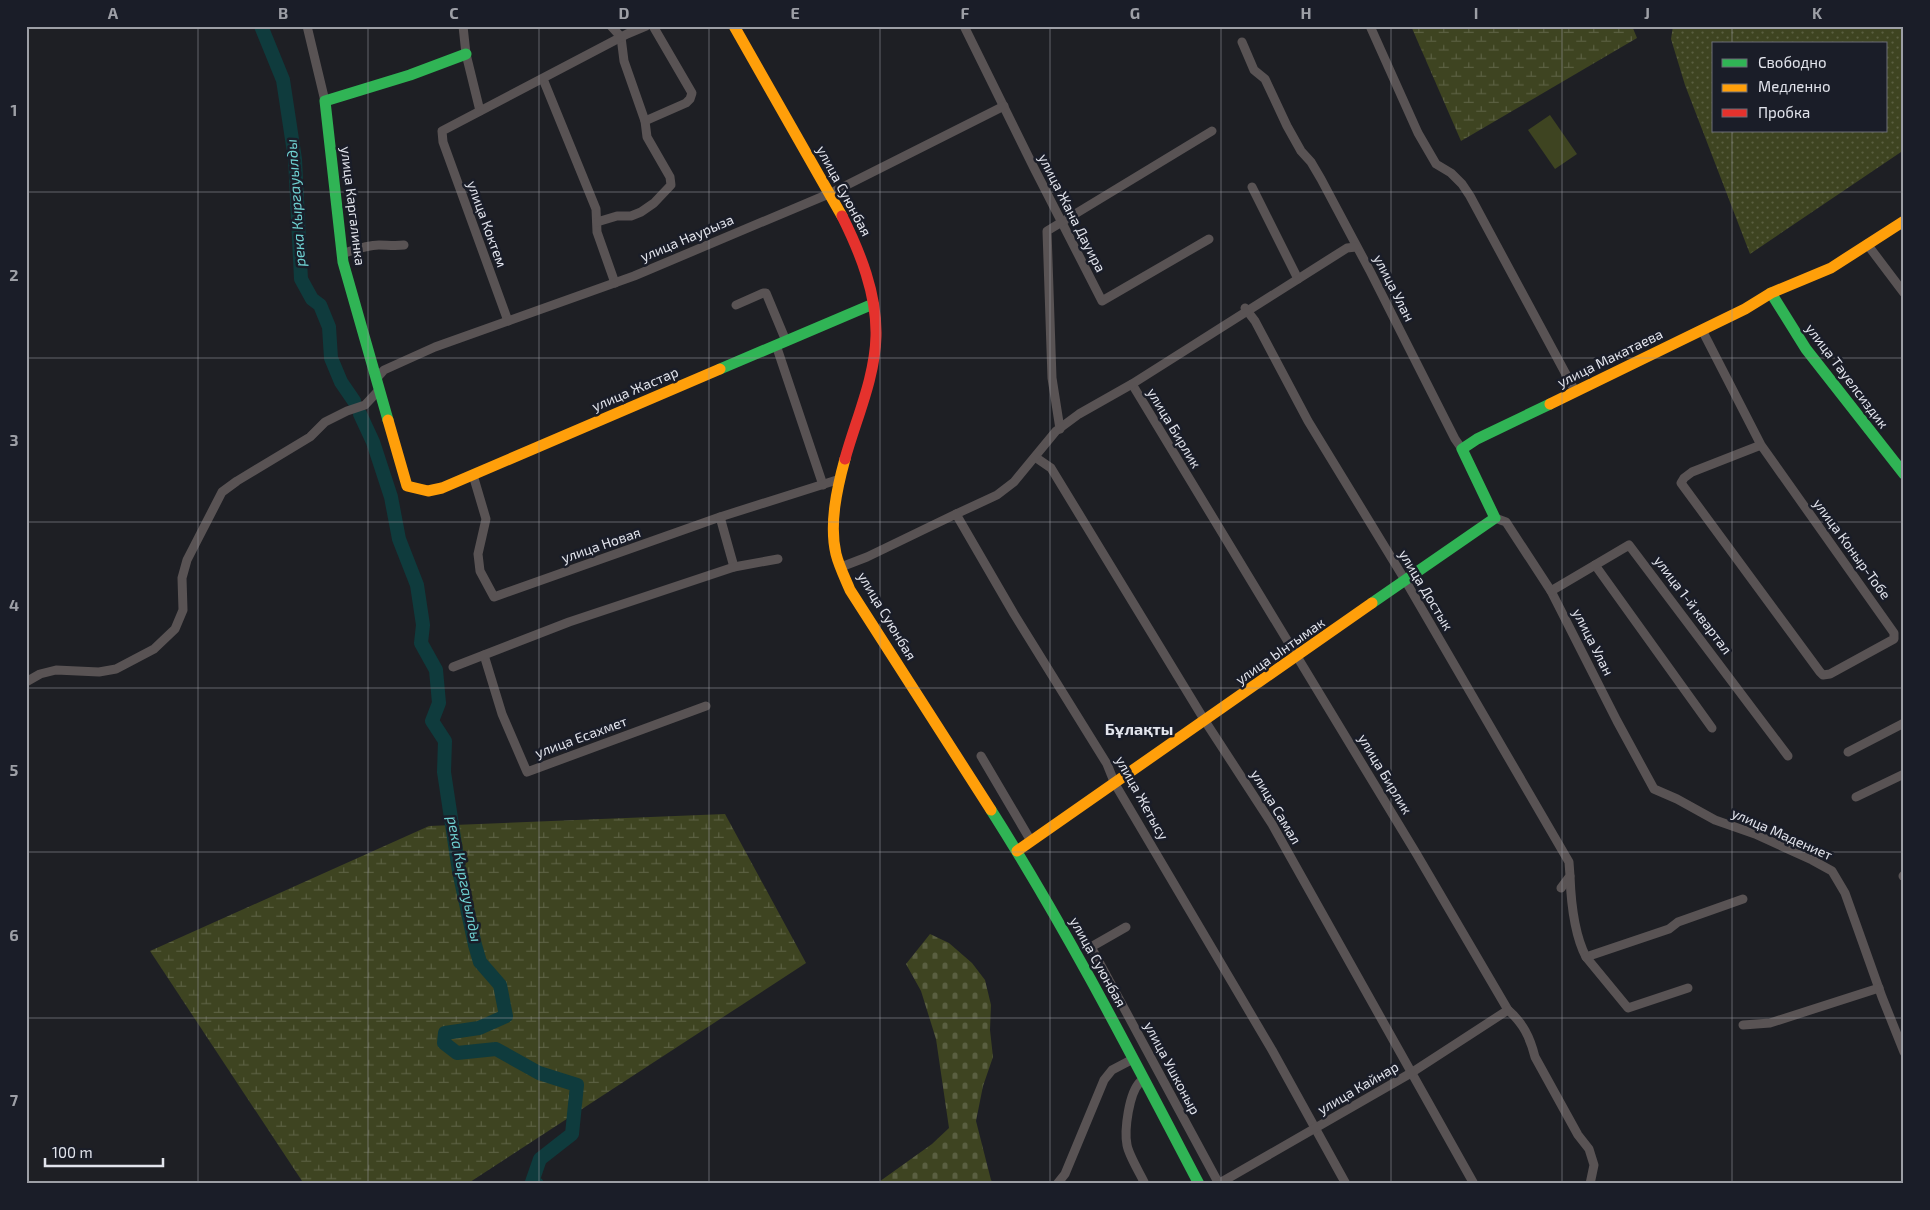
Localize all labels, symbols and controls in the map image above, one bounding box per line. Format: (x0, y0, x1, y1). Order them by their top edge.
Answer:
text: A (108, 3, 119, 22)
text: B (278, 3, 288, 22)
text: C (449, 3, 459, 22)
text: D (619, 3, 630, 22)
text: E (790, 3, 800, 22)
text: F (961, 3, 970, 22)
text: G (1130, 3, 1140, 22)
text: H (1300, 3, 1312, 22)
text: I (1474, 3, 1478, 22)
text: J (1644, 3, 1650, 22)
text: K (1812, 3, 1823, 22)
legend (1712, 42, 1888, 132)
text: Свободно (1758, 53, 1827, 71)
text: Медленно (1758, 77, 1831, 95)
text: 1 (11, 100, 17, 119)
text: Пробка (1758, 103, 1810, 121)
water label: река Кыргауылды (282, 139, 308, 267)
street label: улица Суюнбая (813, 143, 875, 239)
street label: улица Каргалинка (338, 145, 369, 267)
street label: улица Жана Дауира (1035, 151, 1110, 275)
street label: улица Коктем (464, 178, 511, 269)
street label: улица Наурыза (638, 210, 736, 265)
street label: улица Улан (1370, 251, 1419, 324)
text: 2 (9, 265, 19, 284)
street label: улица Тауелсиздик (1802, 320, 1893, 432)
street label: улица Макатаева (1554, 325, 1665, 390)
street label: улица Жастар (589, 363, 681, 414)
street label: улица Бирлик (1144, 385, 1205, 471)
text: 3 (9, 430, 19, 449)
street label: улица Коныр-Тобе (1810, 495, 1895, 602)
street label: улица Новая (559, 523, 643, 566)
street label: улица Достык (1396, 546, 1457, 634)
street label: улица 1-й квартал (1651, 552, 1736, 657)
street label: улица Суюнбая (854, 568, 921, 663)
text: 4 (9, 595, 19, 614)
street label: улица Улан (1569, 605, 1618, 678)
street label: улица Ынтымак (1232, 613, 1328, 688)
street label: улица Есахмет (533, 712, 629, 761)
district label: Бұлақты (1105, 719, 1173, 738)
street label: улица Бирлик (1355, 731, 1416, 817)
street label: улица Жетысу (1112, 753, 1173, 843)
text: 5 (10, 760, 19, 779)
street label: улица Самал (1248, 766, 1305, 847)
street label: улица Мадениет (1729, 804, 1835, 863)
water label: река Кыргауылды (444, 814, 486, 943)
street label: улица Суюнбая (1067, 914, 1130, 1010)
text: 6 (9, 925, 19, 944)
street label: улица Ушконыр (1141, 1018, 1204, 1117)
street label: улица Кайнар (1314, 1058, 1401, 1118)
text: 7 (10, 1090, 19, 1109)
scale bar (45, 1135, 162, 1167)
text: 100 m (52, 1143, 93, 1161)

